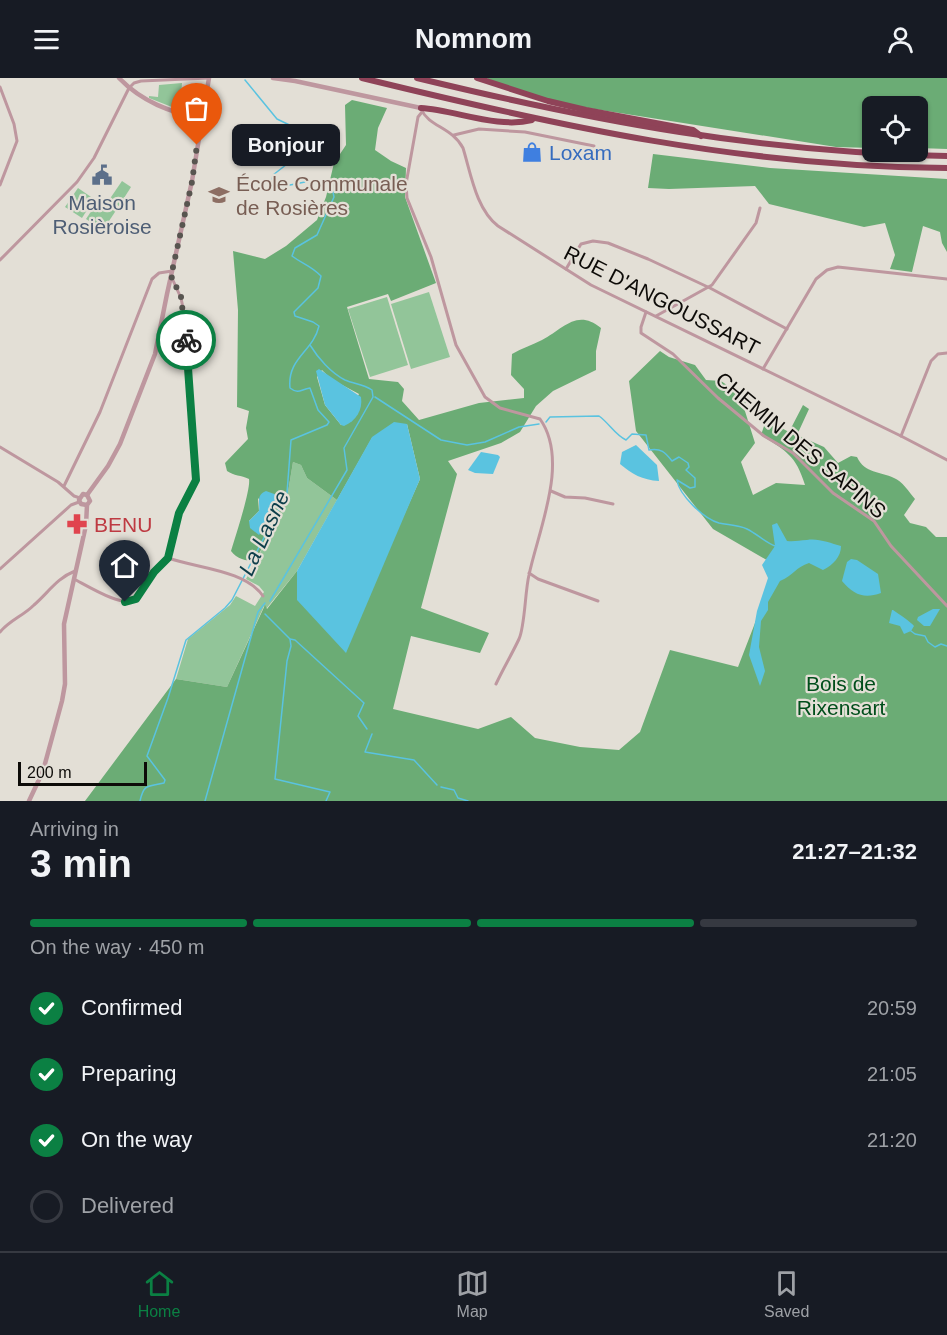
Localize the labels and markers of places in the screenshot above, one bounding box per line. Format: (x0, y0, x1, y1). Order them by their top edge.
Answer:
pin (171, 83, 222, 145)
callout: Bonjour (233, 124, 341, 166)
shop icon: Loxam (520, 140, 544, 164)
place label: Loxam (549, 141, 612, 164)
public building icon: Maison Rosièroise (90, 163, 114, 187)
place label: École Communale de Rosières (236, 172, 408, 219)
school or university icon: École Communale de Rosières (207, 183, 231, 207)
place label: Maison Rosièroise (52, 191, 152, 238)
pharmacy icon: BENU (65, 512, 89, 536)
place label: BENU (94, 513, 152, 536)
pin (99, 540, 150, 602)

